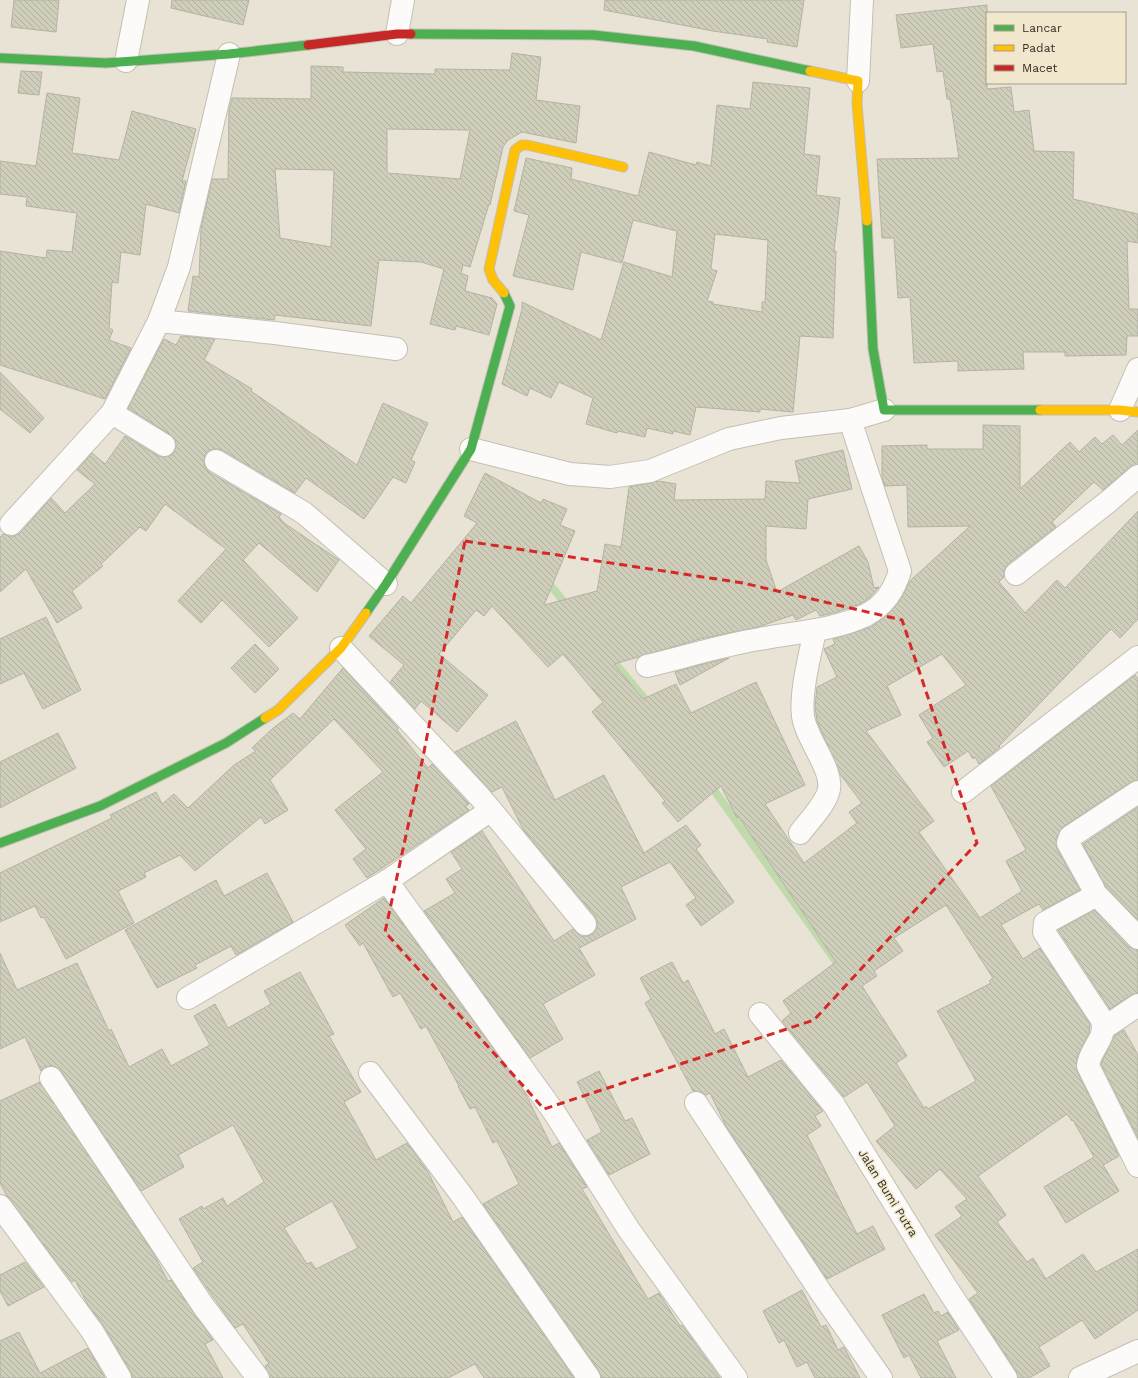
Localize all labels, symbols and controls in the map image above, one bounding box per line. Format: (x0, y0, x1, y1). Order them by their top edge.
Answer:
legend (986, 12, 1126, 84)
text: Lancar (1022, 21, 1062, 35)
text: Padat (1022, 41, 1055, 55)
text: Macet (1022, 61, 1057, 75)
street label: Jalan Bumi Putra (855, 1147, 921, 1240)

